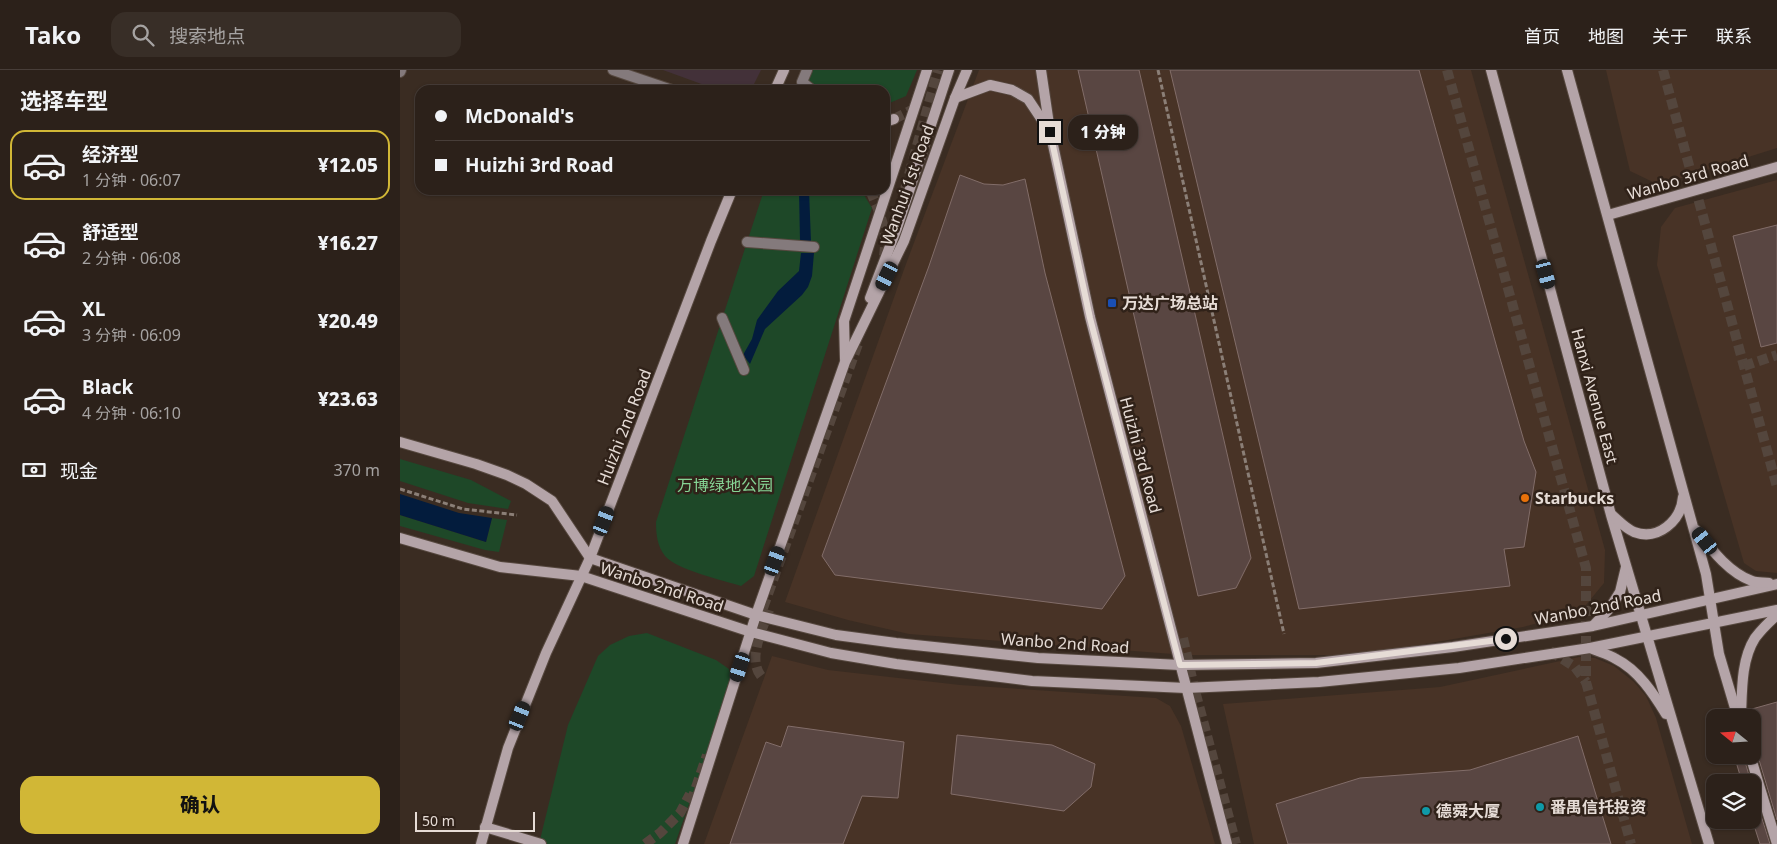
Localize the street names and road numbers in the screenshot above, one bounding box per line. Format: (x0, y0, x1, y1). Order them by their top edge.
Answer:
street label: Wanhui 1st Road (875, 122, 939, 248)
street label: Wanbo 3rd Road (1625, 149, 1751, 205)
street label: Hanxi Avenue East (1566, 326, 1624, 466)
street label: Huizhi 2nd Road (592, 366, 656, 488)
street label: Huizhi 3rd Road (1115, 394, 1167, 516)
street label: Wanbo 2nd Road (597, 557, 727, 617)
street label: Wanbo 2nd Road (1533, 584, 1663, 630)
street label: Wanbo 2nd Road (1000, 628, 1130, 658)

